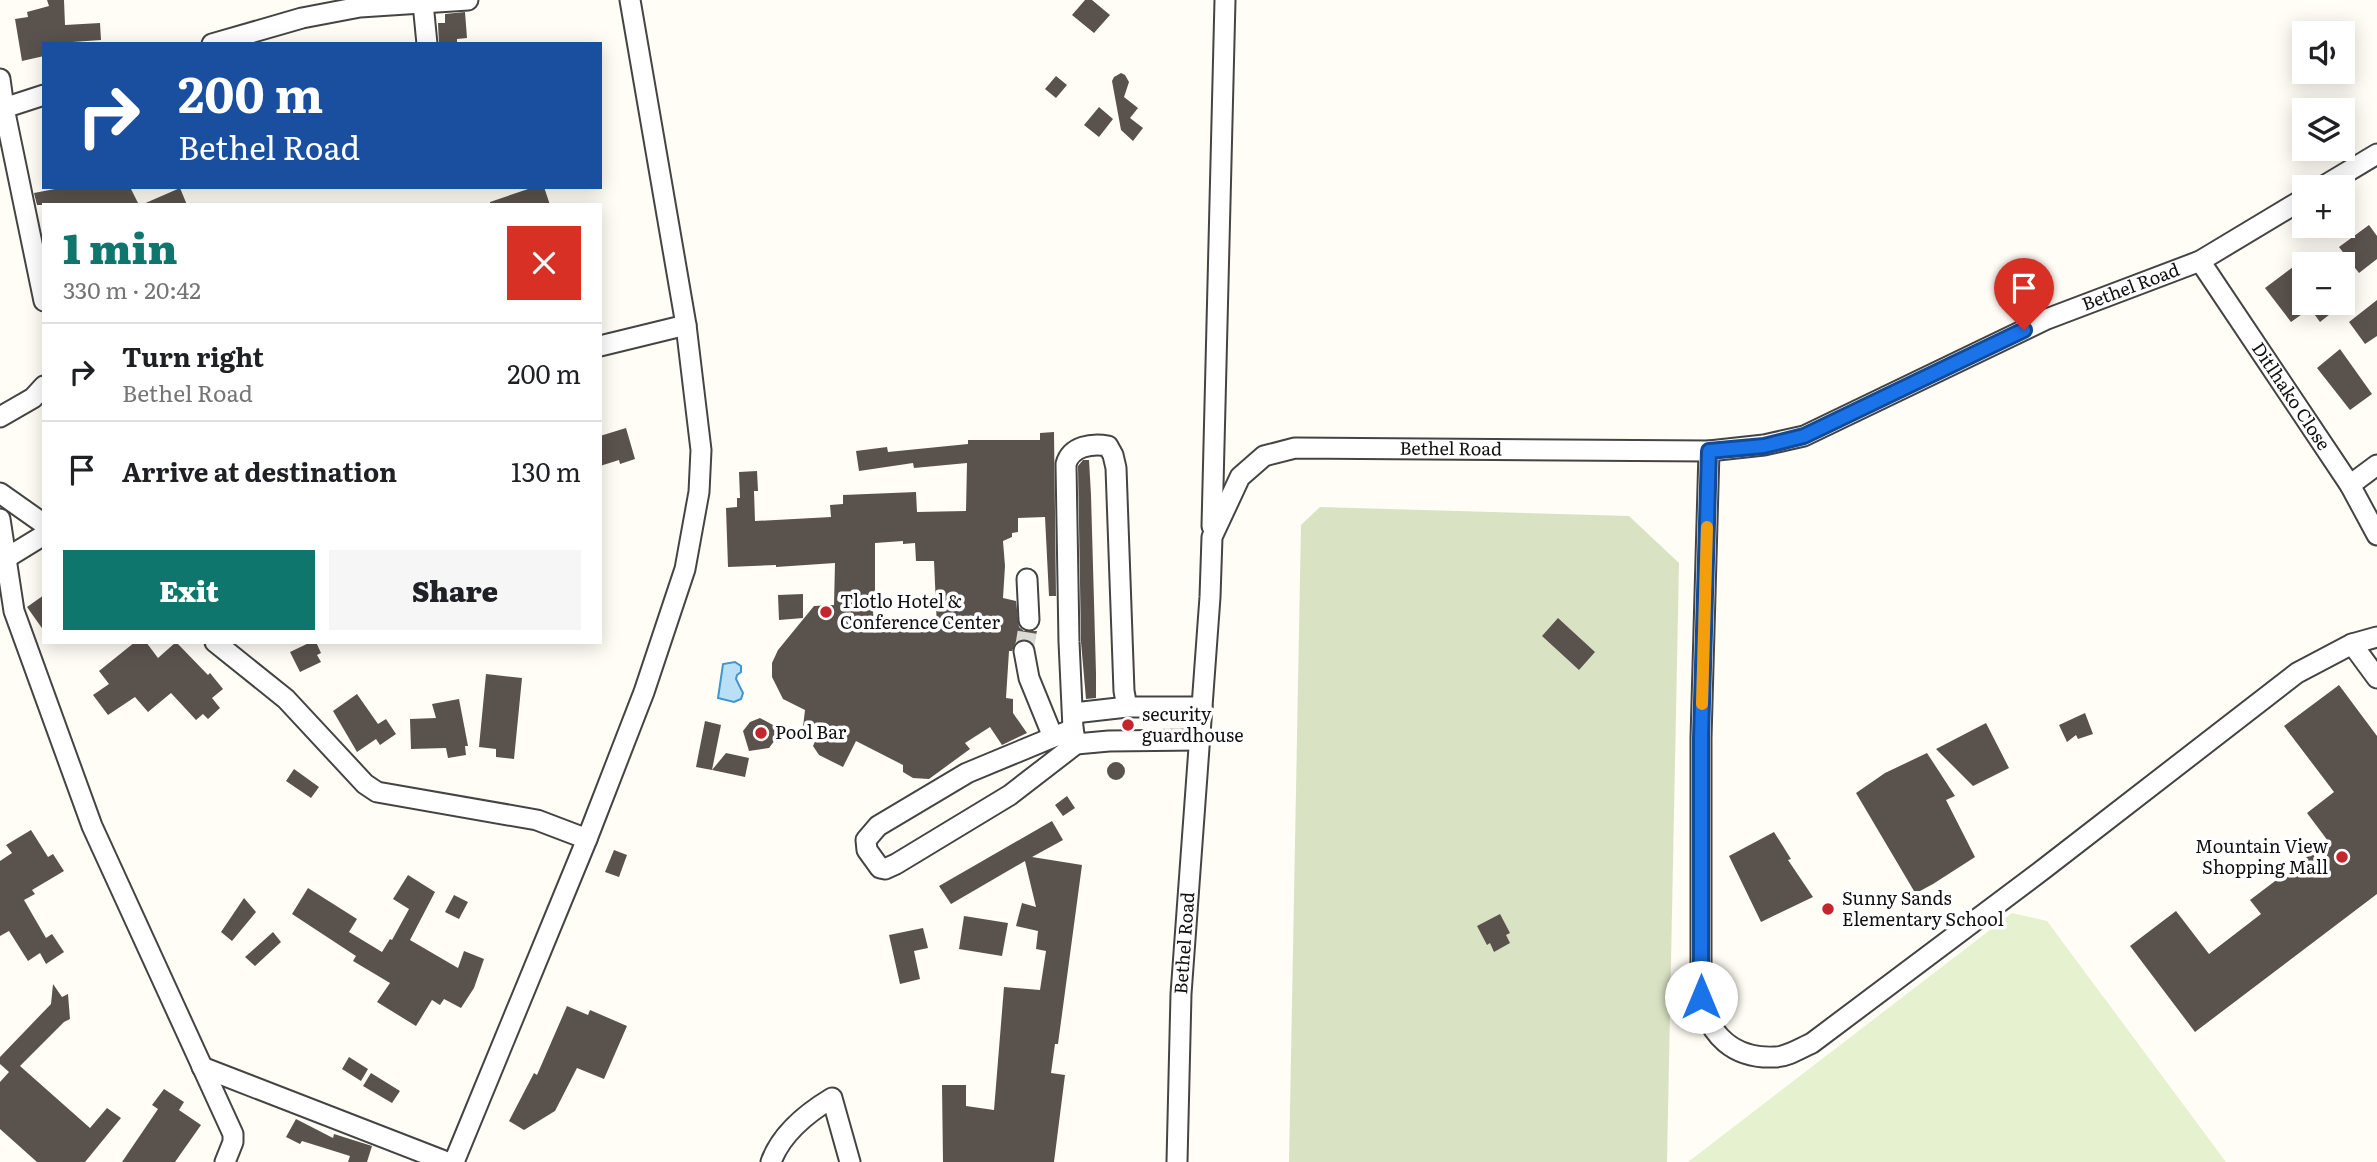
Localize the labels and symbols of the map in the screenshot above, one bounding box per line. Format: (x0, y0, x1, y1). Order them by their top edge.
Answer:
street label: Bethel Road (2078, 255, 2183, 317)
pin (1994, 258, 2054, 330)
street label: Ditlhako Close (2246, 336, 2338, 455)
street label: Bethel Road (1399, 434, 1502, 461)
place label: Tlotlo Hotel & Conference Center (840, 587, 1000, 635)
marker: Tlotlo Hotel & Conference Center (818, 604, 834, 620)
place label: security guardhouse (1142, 700, 1243, 748)
marker: security guardhouse (1120, 717, 1136, 733)
place label: Pool Bar (775, 718, 847, 745)
marker: Pool Bar (753, 725, 769, 741)
place label: Mountain View Shopping Mall (2195, 832, 2329, 880)
marker: Mountain View Shopping Mall (2334, 849, 2350, 865)
place label: Sunny Sands Elementary School (1842, 884, 2004, 932)
street label: Bethel Road (1166, 891, 1200, 995)
marker: Sunny Sands Elementary School (1820, 901, 1836, 917)
position arrow (1664, 960, 1738, 1034)

